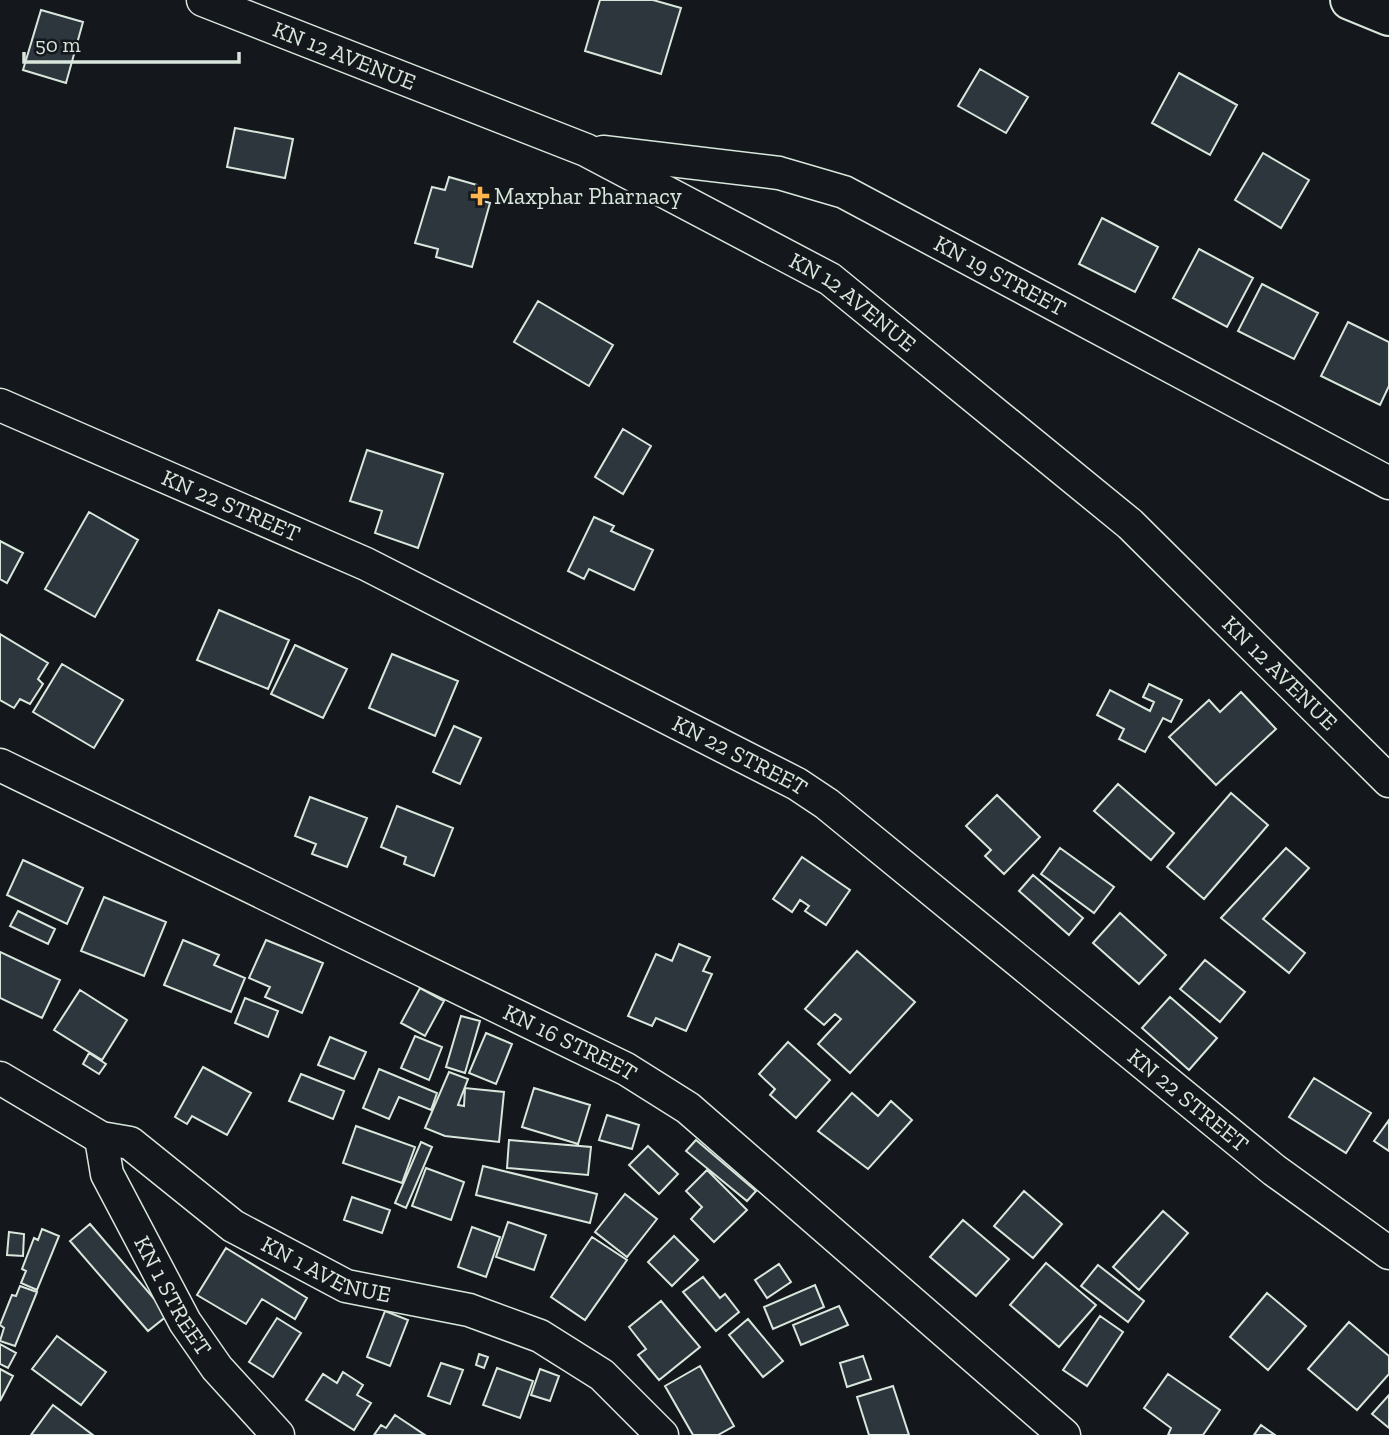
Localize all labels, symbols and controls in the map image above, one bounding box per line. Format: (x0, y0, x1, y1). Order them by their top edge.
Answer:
street label: KN 12 AVENUE (269, 15, 420, 96)
scale bar (24, 21, 240, 65)
text: 50 m (35, 32, 81, 57)
place label: Maxphar Pharnacy (494, 182, 682, 210)
marker: Maxphar Pharnacy (472, 188, 488, 204)
street label: KN 19 STREET (929, 229, 1071, 322)
street label: KN 12 AVENUE (785, 246, 922, 358)
street label: KN 22 STREET (158, 463, 305, 548)
street label: KN 12 AVENUE (1217, 610, 1343, 736)
street label: KN 22 STREET (668, 709, 813, 801)
street label: KN 16 STREET (499, 998, 643, 1087)
street label: KN 22 STREET (1122, 1042, 1254, 1158)
street label: KN 1 AVENUE (257, 1230, 393, 1308)
street label: KN 1 STREET (128, 1231, 218, 1361)

